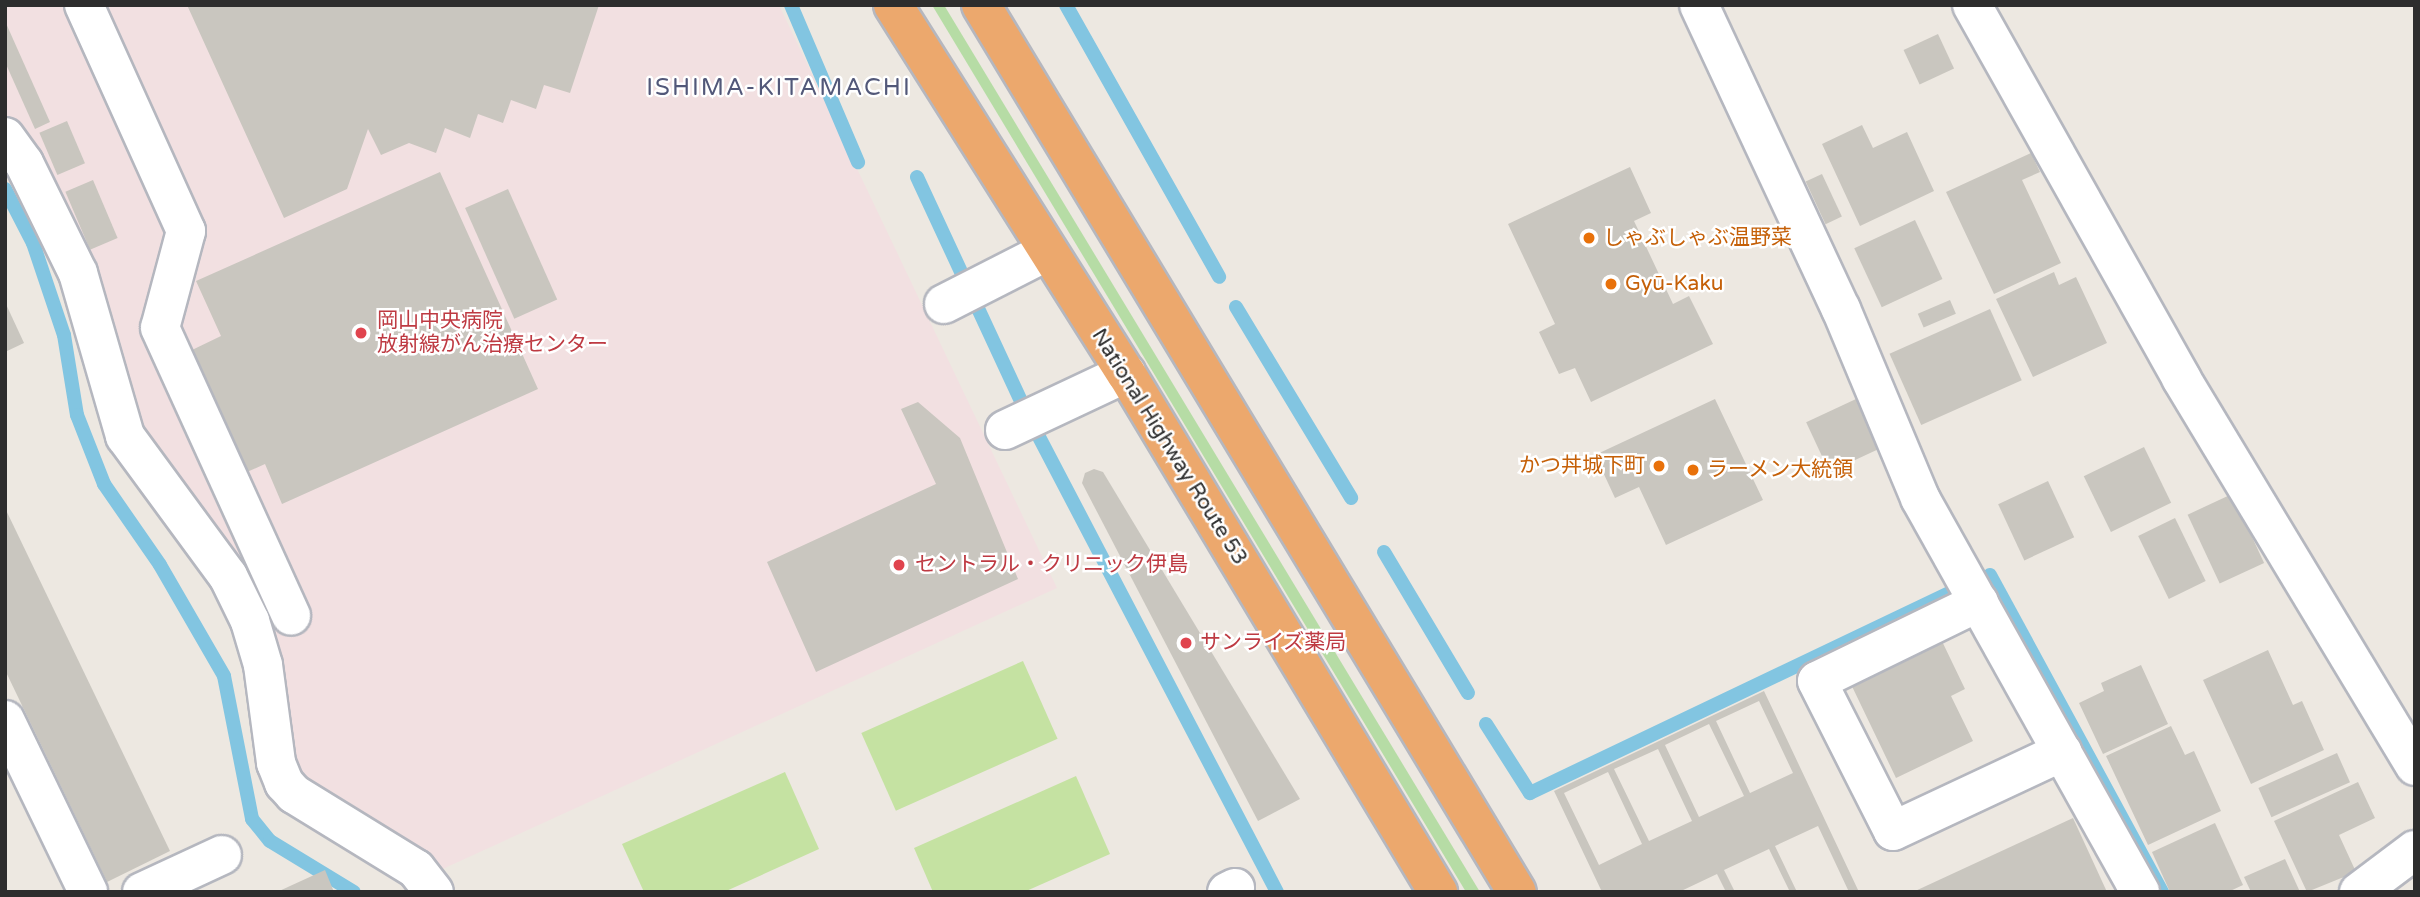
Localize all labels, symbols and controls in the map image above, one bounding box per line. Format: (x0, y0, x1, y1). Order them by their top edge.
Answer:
district label: ISHIMA-KITAMACHI (648, 74, 910, 102)
place label: しゃぶしゃぶ温野菜 (1603, 225, 1792, 251)
marker: しゃぶしゃぶ温野菜 (1581, 230, 1597, 246)
place label: Gyū-Kaku (1625, 271, 1724, 297)
marker: Gyū-Kaku (1603, 276, 1619, 292)
place label: 岡山中央病院 放射線がん治療センター (377, 308, 608, 358)
marker: 岡山中央病院 放射線がん治療センター (351, 323, 371, 343)
street label: National Highway Route 53 (1086, 324, 1252, 570)
place label: かつ丼城下町 (1519, 453, 1645, 479)
place label: ラーメン大統領 (1707, 457, 1854, 483)
marker: かつ丼城下町 (1651, 458, 1667, 474)
marker: ラーメン大統領 (1685, 462, 1701, 478)
place label: セントラル・クリニック伊島 (915, 552, 1188, 578)
marker: セントラル・クリニック伊島 (889, 555, 909, 575)
place label: サンライズ薬局 (1200, 630, 1347, 656)
marker: サンライズ薬局 (1178, 635, 1194, 651)

